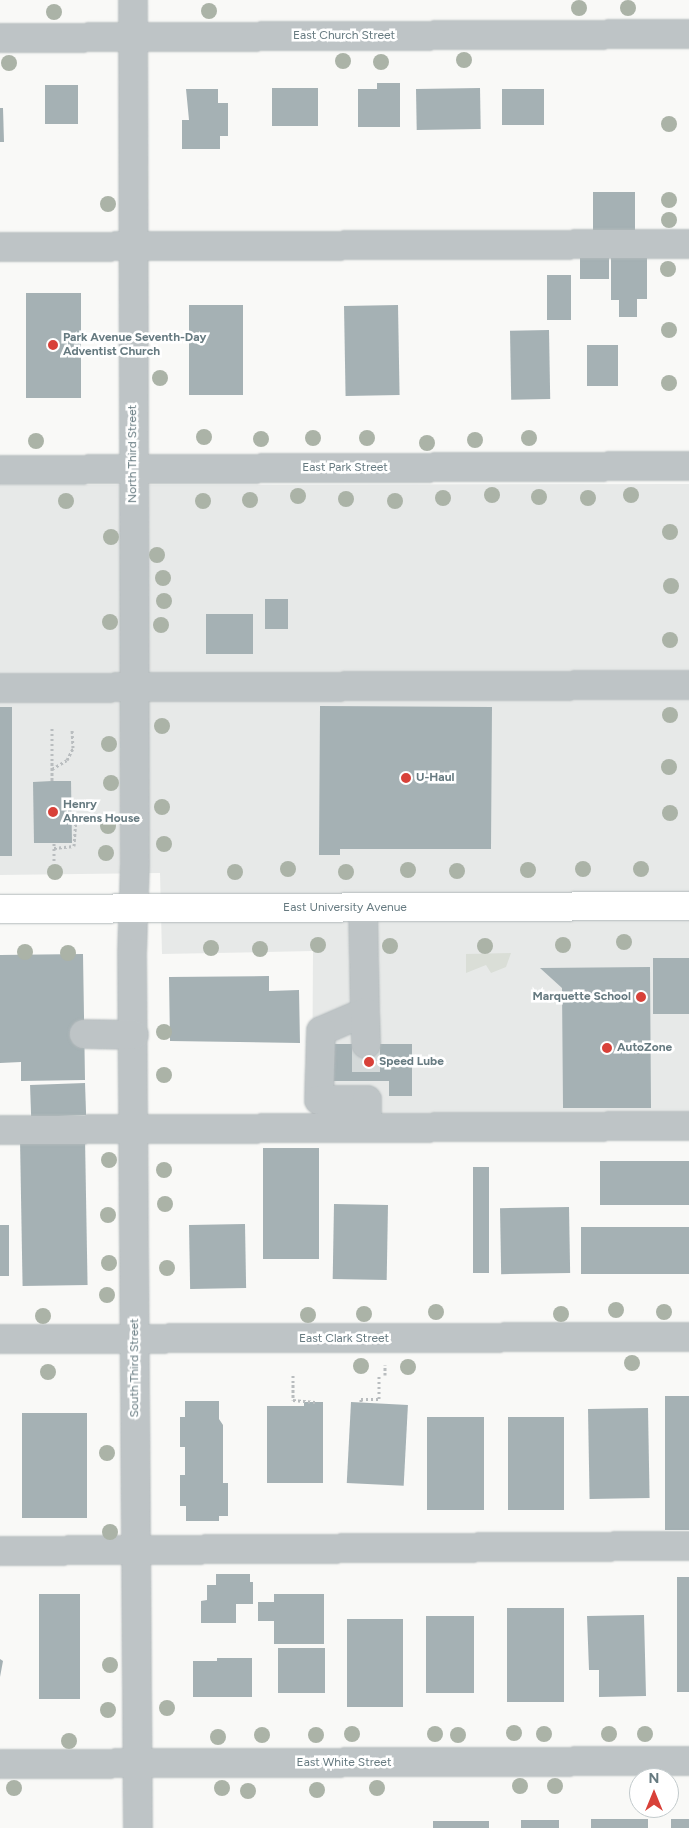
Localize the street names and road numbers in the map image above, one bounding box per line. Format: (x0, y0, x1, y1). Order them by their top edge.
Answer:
street label: East Church Street (293, 29, 395, 43)
street label: North Third Street (126, 405, 140, 503)
street label: East Park Street (302, 461, 388, 475)
street label: East University Avenue (283, 901, 407, 915)
street label: South Third Street (128, 1319, 142, 1417)
street label: East Clark Street (299, 1332, 389, 1346)
street label: East White Street (297, 1756, 391, 1770)

